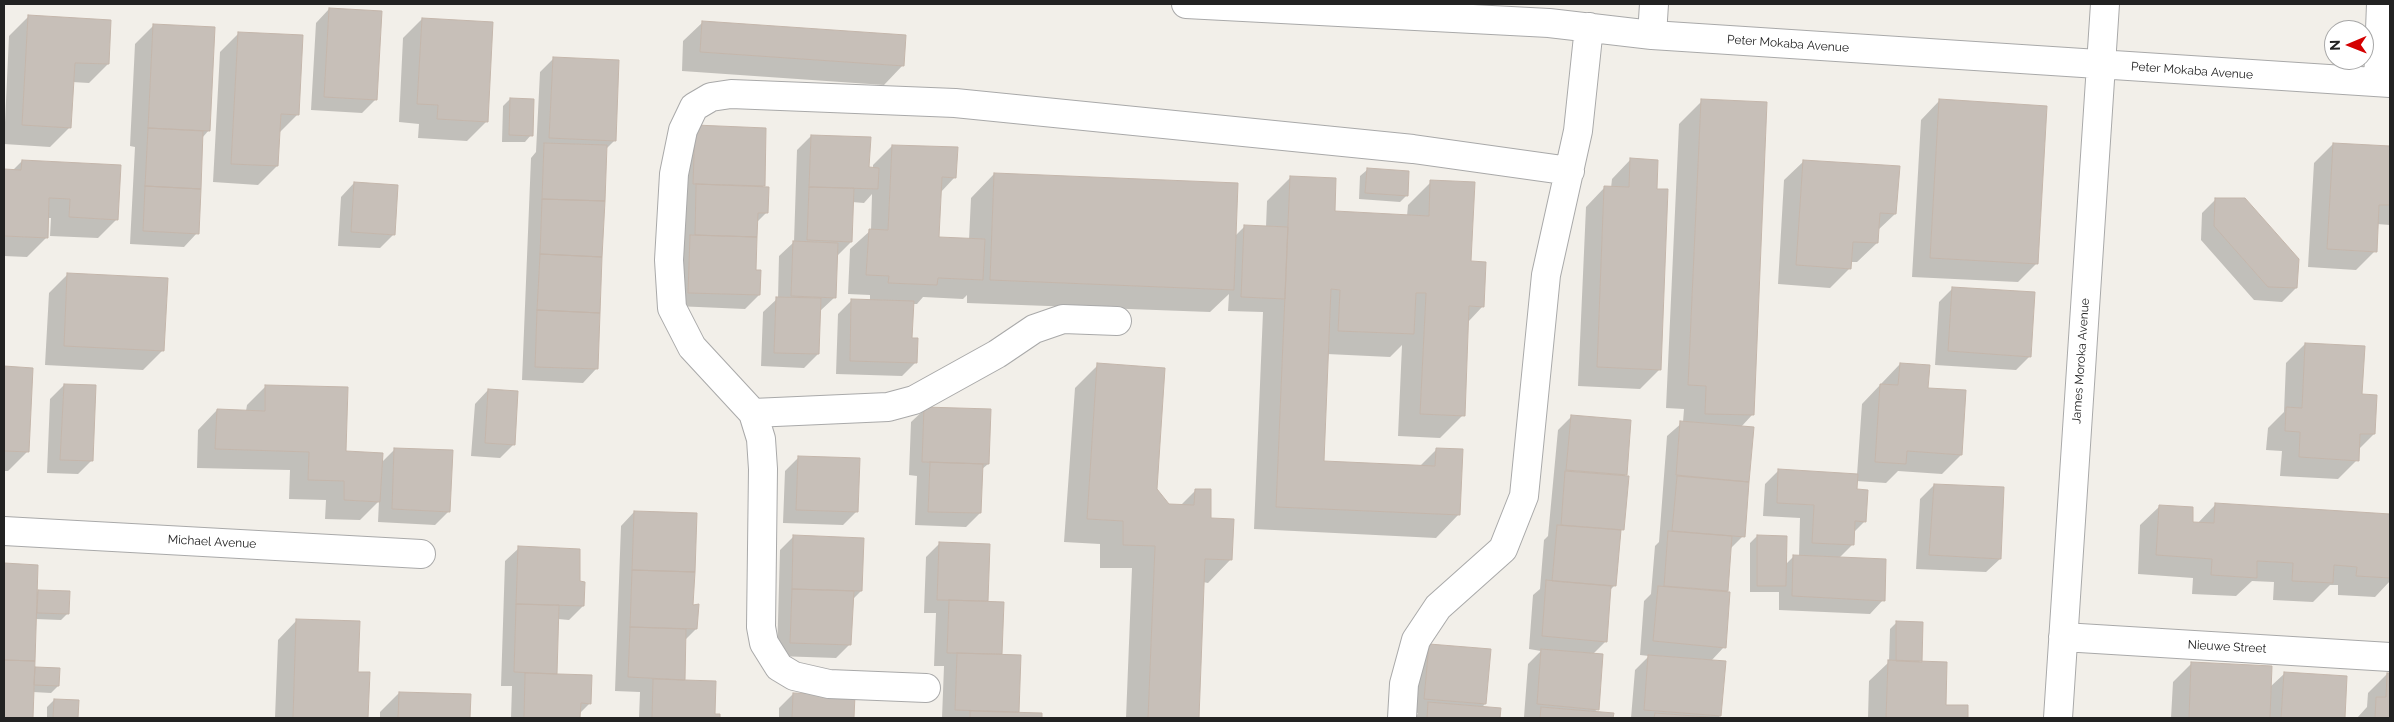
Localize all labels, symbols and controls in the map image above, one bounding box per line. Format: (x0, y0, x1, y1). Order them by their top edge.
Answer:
north arrow (2324, 20, 2374, 70)
street label: Peter Mokaba Avenue (1727, 33, 1849, 55)
text: N (2327, 40, 2343, 51)
street label: Peter Mokaba Avenue (2131, 60, 2253, 82)
street label: James Moroka Avenue (2069, 298, 2093, 424)
street label: Michael Avenue (167, 532, 257, 552)
street label: Nieuwe Street (2187, 638, 2267, 656)

